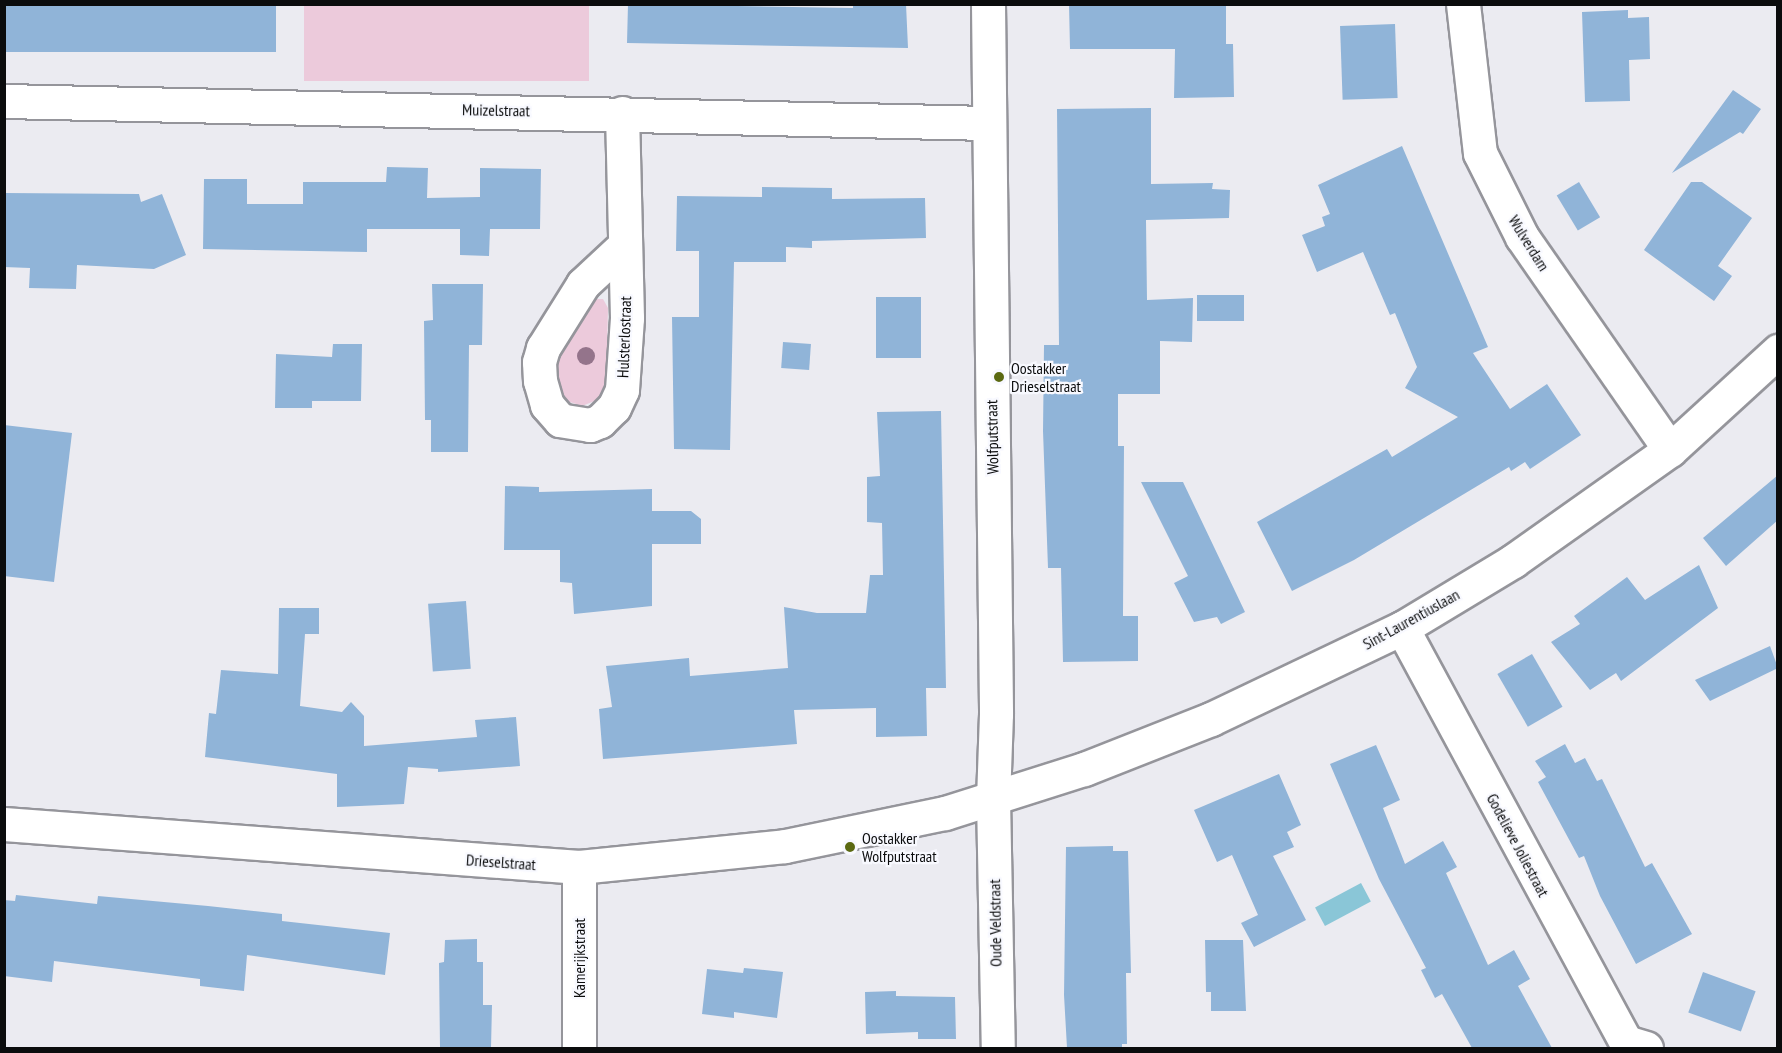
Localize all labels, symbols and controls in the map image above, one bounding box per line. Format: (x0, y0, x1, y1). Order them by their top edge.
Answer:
street label: Muizelstraat (462, 100, 530, 120)
street label: Wulverdam (1504, 212, 1554, 274)
street label: Hulsterlostraat (613, 296, 635, 378)
place label: Oostakker Drieselstraat (1011, 358, 1081, 396)
marker: Oostakker Drieselstraat (992, 370, 1006, 384)
street label: Wolfputstraat (982, 400, 1002, 474)
street label: Sint-Laurentiuslaan (1359, 585, 1463, 653)
street label: Godelieve Joliestraat (1483, 790, 1553, 900)
place label: Oostakker Wolfputstraat (862, 828, 937, 866)
marker: Oostakker Wolfputstraat (843, 840, 857, 854)
street label: Drieselstraat (465, 850, 537, 874)
street label: Oude Veldstraat (985, 879, 1005, 967)
street label: Kamerijkstraat (569, 918, 589, 998)

